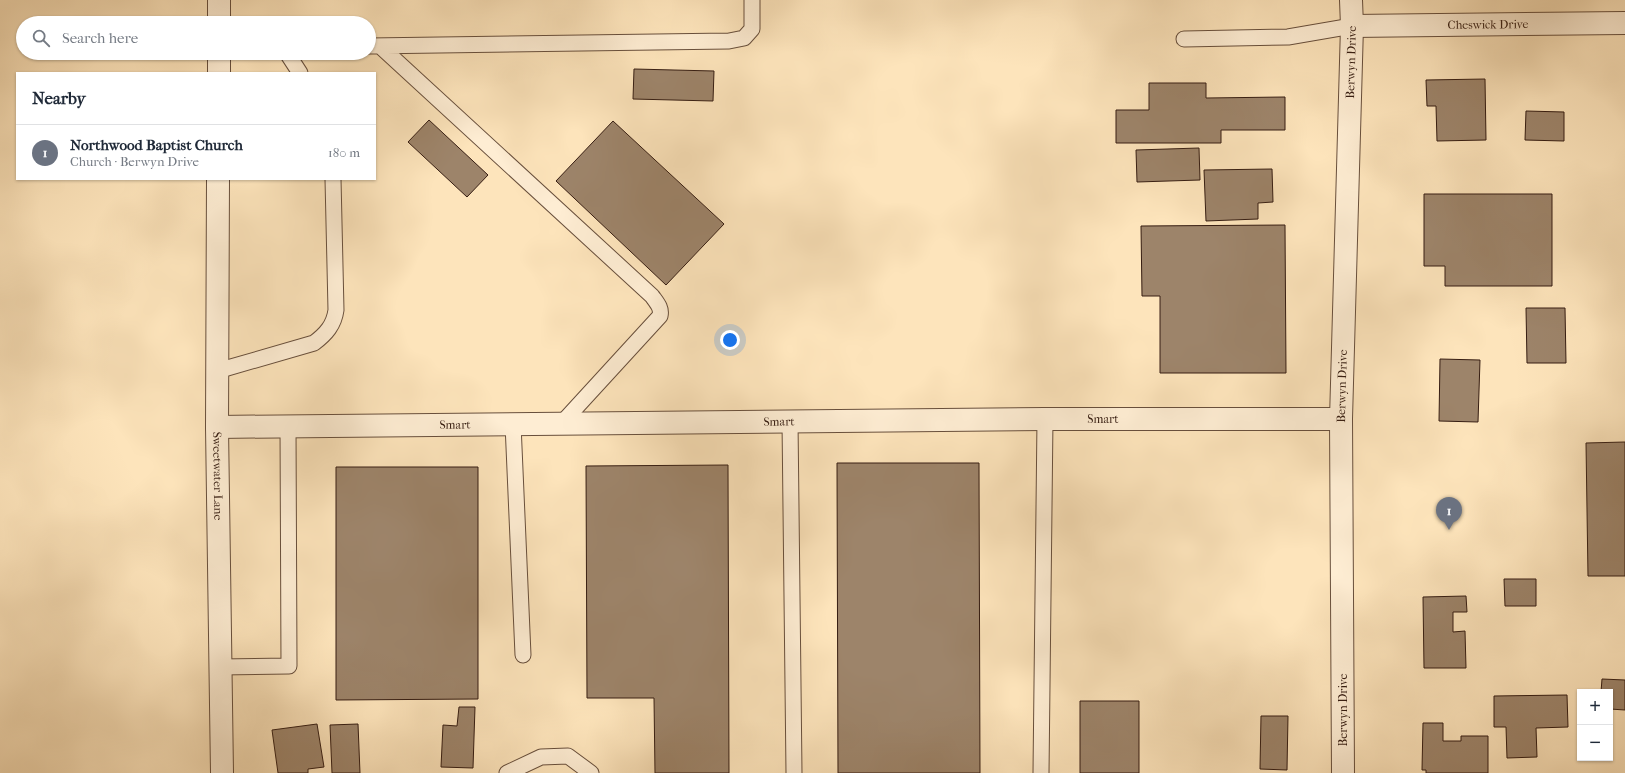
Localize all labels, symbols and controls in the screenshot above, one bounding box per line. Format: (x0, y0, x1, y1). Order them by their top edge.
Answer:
search box (16, 16, 376, 60)
street label: Cheswick Drive (1447, 17, 1529, 32)
street label: Berwyn Drive (1343, 25, 1359, 99)
icon: search (30, 27, 52, 49)
text: Search here (62, 29, 138, 47)
text: Nearby (32, 88, 86, 108)
text: Northwood Baptist Church (70, 136, 243, 154)
text: 1 (43, 145, 47, 160)
text: 180 m (328, 145, 360, 160)
text: Church · Berwyn Drive (70, 154, 199, 169)
your location (720, 330, 740, 350)
street label: Berwyn Drive (1334, 349, 1350, 423)
street label: Smart (1087, 412, 1119, 426)
street label: Smart (763, 414, 795, 429)
street label: Smart (439, 418, 471, 432)
street label: Sweetwater Lane (210, 431, 225, 521)
pin: 1 (1436, 497, 1462, 530)
street label: Berwyn Drive (1336, 673, 1350, 747)
map controls (1577, 689, 1613, 761)
button: + (1577, 689, 1613, 725)
button: − (1577, 725, 1613, 761)

